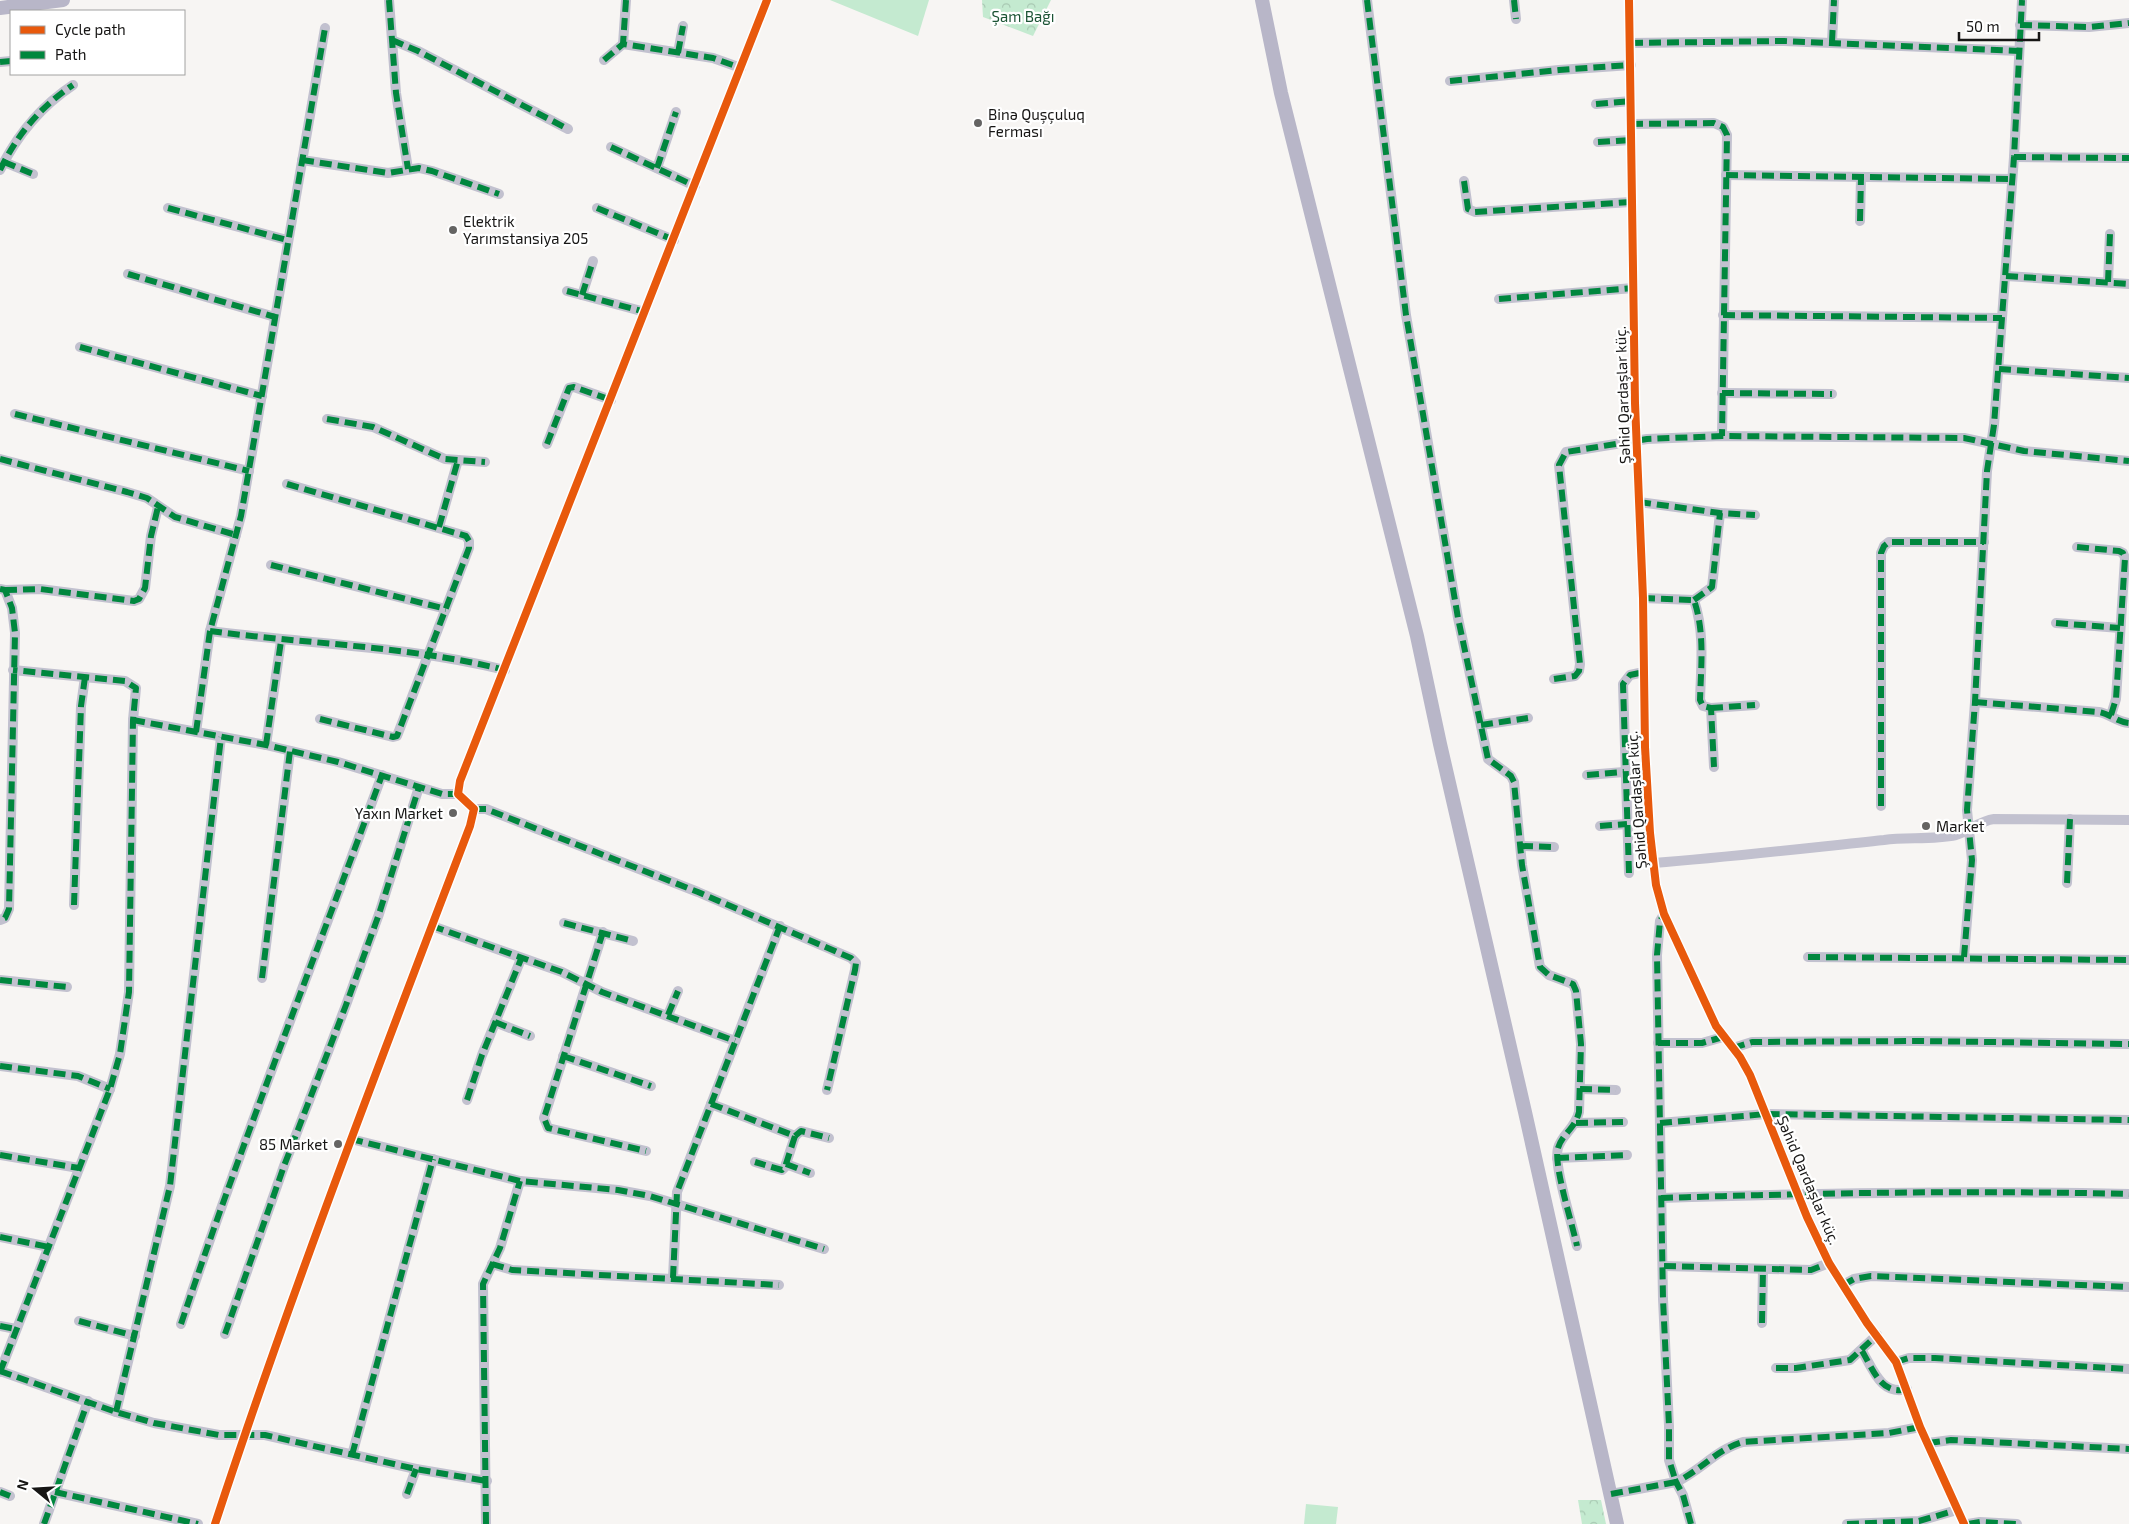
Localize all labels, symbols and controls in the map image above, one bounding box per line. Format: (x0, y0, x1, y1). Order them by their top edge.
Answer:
park label: Şam Bağı (992, 7, 1054, 26)
legend (10, 10, 185, 75)
scale bar (1959, 10, 2039, 42)
text: 50 m (1966, 17, 2000, 35)
text: Cycle path (55, 20, 126, 38)
text: Path (55, 45, 86, 63)
place label: Binə Quşçuluq Ferması (988, 105, 1085, 140)
marker: Binə Quşçuluq Ferması (972, 117, 984, 129)
place label: Elektrik Yarımstansiya 205 (463, 212, 588, 247)
marker: Elektrik Yarımstansiya 205 (447, 224, 459, 236)
street label: Şəhid Qardaşlar küç. (1611, 326, 1634, 464)
street label: Şəhid Qardaşlar küç. (1622, 730, 1651, 870)
place label: Yaxın Market (355, 804, 443, 822)
marker: Yaxın Market (447, 807, 459, 819)
place label: Market (1936, 817, 1985, 835)
marker: Market (1920, 820, 1932, 832)
street label: Şəhid Qardaşlar küç. (1773, 1113, 1844, 1247)
place label: 85 Market (259, 1135, 328, 1153)
marker: 85 Market (332, 1138, 344, 1150)
north arrow (10, 1464, 60, 1514)
text: N (13, 1477, 32, 1492)

